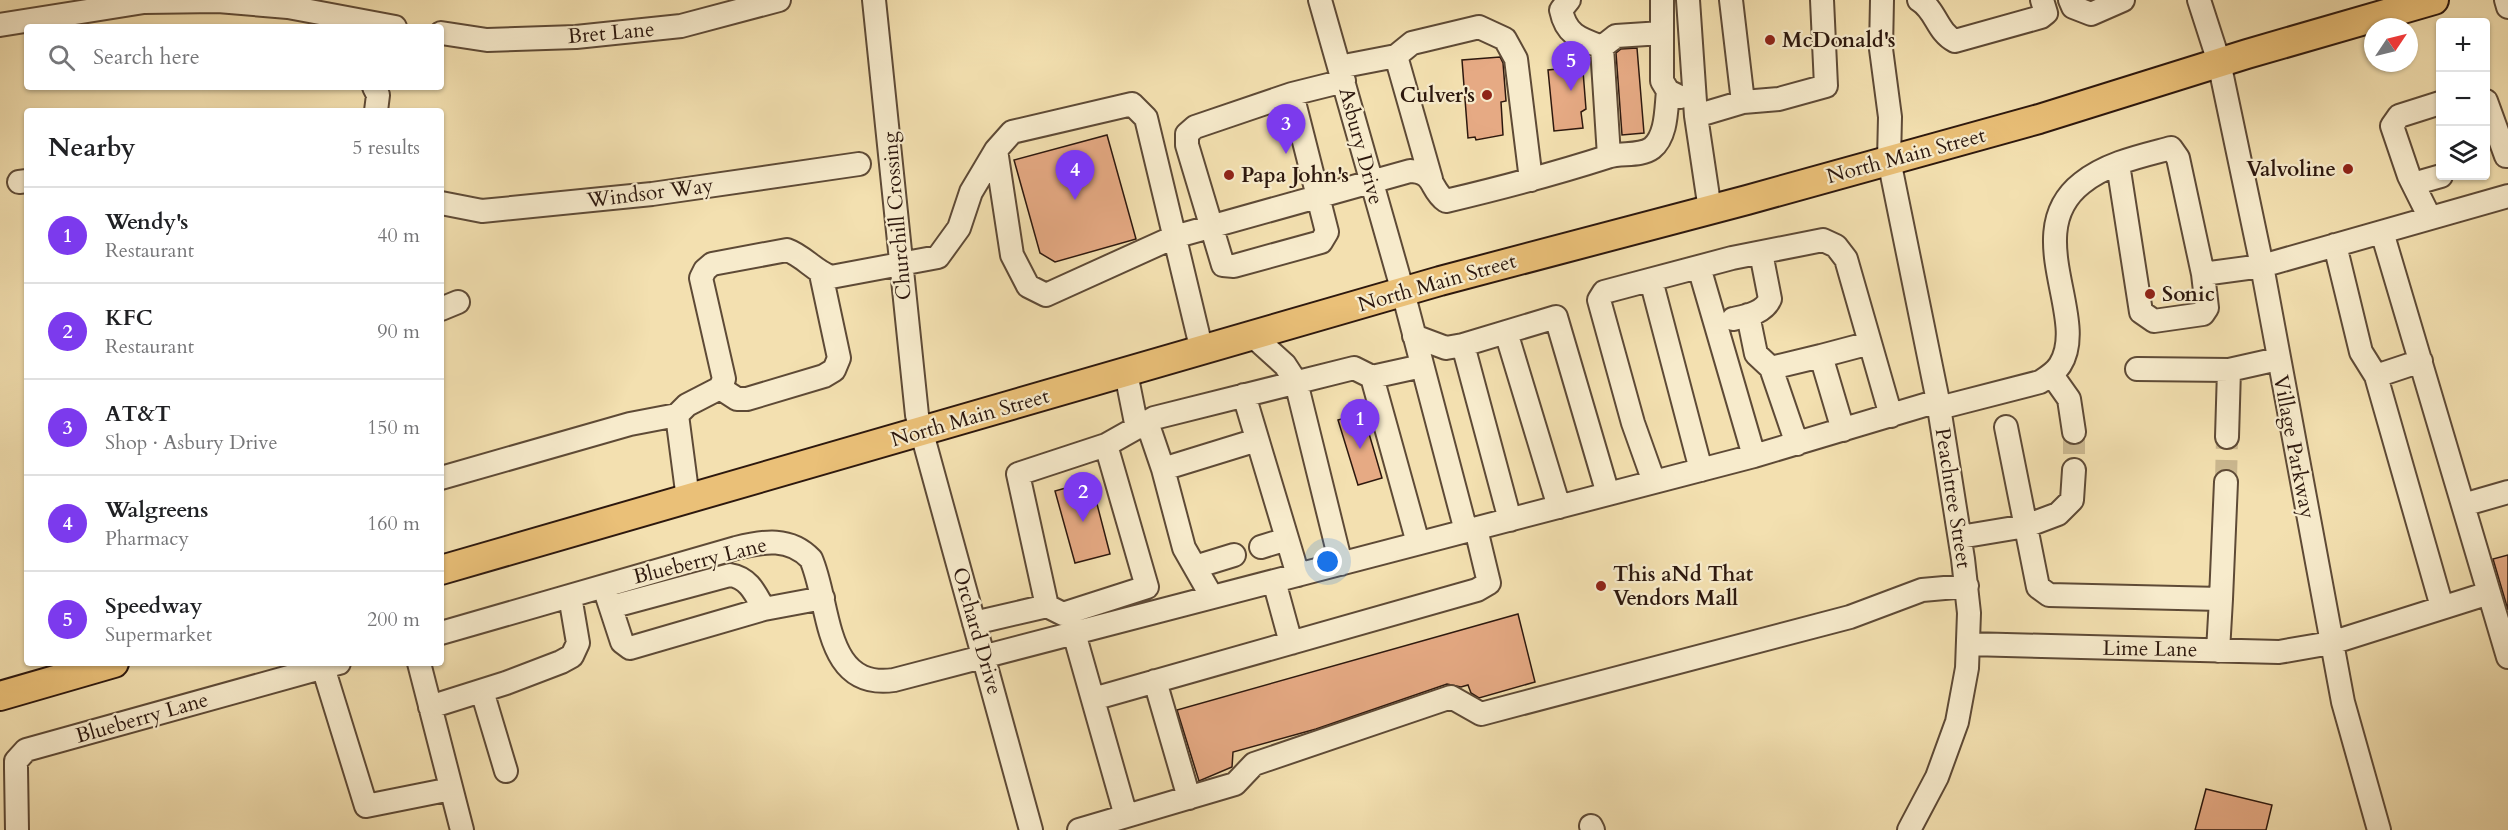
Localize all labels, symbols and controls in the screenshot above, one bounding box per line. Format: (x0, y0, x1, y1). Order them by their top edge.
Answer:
street label: Bret Lane (566, 15, 656, 51)
north arrow (2364, 18, 2418, 72)
map controls (2436, 18, 2490, 180)
button: + (2436, 18, 2490, 72)
search box (24, 24, 444, 90)
place label: McDonald's (1782, 26, 1896, 55)
marker: McDonald's (1763, 33, 1777, 47)
icon: search (45, 41, 78, 74)
text: Search here (93, 42, 200, 72)
pin: 5 (1552, 42, 1590, 91)
button: − (2436, 72, 2490, 126)
place label: Culver's (1400, 81, 1475, 110)
street label: Asbury Drive (1331, 84, 1391, 208)
marker: Culver's (1480, 88, 1494, 102)
pin: 3 (1266, 104, 1306, 154)
street label: North Main Street (1823, 121, 1989, 191)
button: layers (2436, 126, 2490, 180)
text: Nearby (48, 130, 136, 165)
street label: Churchill Crossing (875, 130, 919, 301)
text: 5 results (352, 134, 420, 161)
pin: 4 (1056, 150, 1094, 200)
place label: Valvoline (2246, 155, 2336, 184)
place label: Papa John's (1241, 161, 1349, 190)
marker: Valvoline (2341, 162, 2355, 176)
marker: Papa John's (1222, 168, 1236, 182)
street label: Windsor Way (584, 171, 715, 215)
text: Wendy's (105, 207, 188, 237)
text: 1 (62, 222, 73, 249)
text: 40 m (377, 222, 420, 249)
text: Restaurant (105, 237, 194, 264)
street label: North Main Street (1354, 246, 1520, 319)
place label: Sonic (2162, 280, 2215, 309)
marker: Sonic (2143, 287, 2157, 301)
text: KFC (105, 303, 153, 333)
text: 2 (62, 318, 73, 345)
text: 90 m (377, 318, 420, 345)
text: Restaurant (105, 333, 194, 360)
street label: Village Parkway (2266, 373, 2322, 521)
street label: North Main Street (887, 381, 1053, 454)
text: AT&T (105, 399, 171, 429)
pin: 1 (1340, 400, 1380, 449)
text: 3 (62, 414, 73, 441)
text: 150 m (367, 414, 420, 441)
street label: Peachtree Street (1928, 426, 1978, 571)
text: Shop · Asbury Drive (105, 429, 278, 456)
pin: 2 (1064, 472, 1102, 522)
text: Walgreens (105, 495, 208, 525)
text: 4 (62, 510, 73, 537)
text: 160 m (367, 510, 420, 537)
text: Pharmacy (105, 525, 189, 552)
street label: Blueberry Lane (630, 530, 770, 592)
your location (1313, 547, 1342, 576)
place label: This aNd That Vendors Mall (1613, 560, 1754, 613)
street label: Orchard Drive (945, 564, 1009, 698)
marker: This aNd That Vendors Mall (1594, 579, 1608, 593)
text: Speedway (105, 591, 202, 621)
text: 5 (62, 606, 73, 633)
text: 200 m (367, 606, 420, 633)
text: Supermarket (105, 621, 212, 648)
street label: Lime Lane (2102, 634, 2198, 664)
street label: Blueberry Lane (72, 685, 212, 751)

